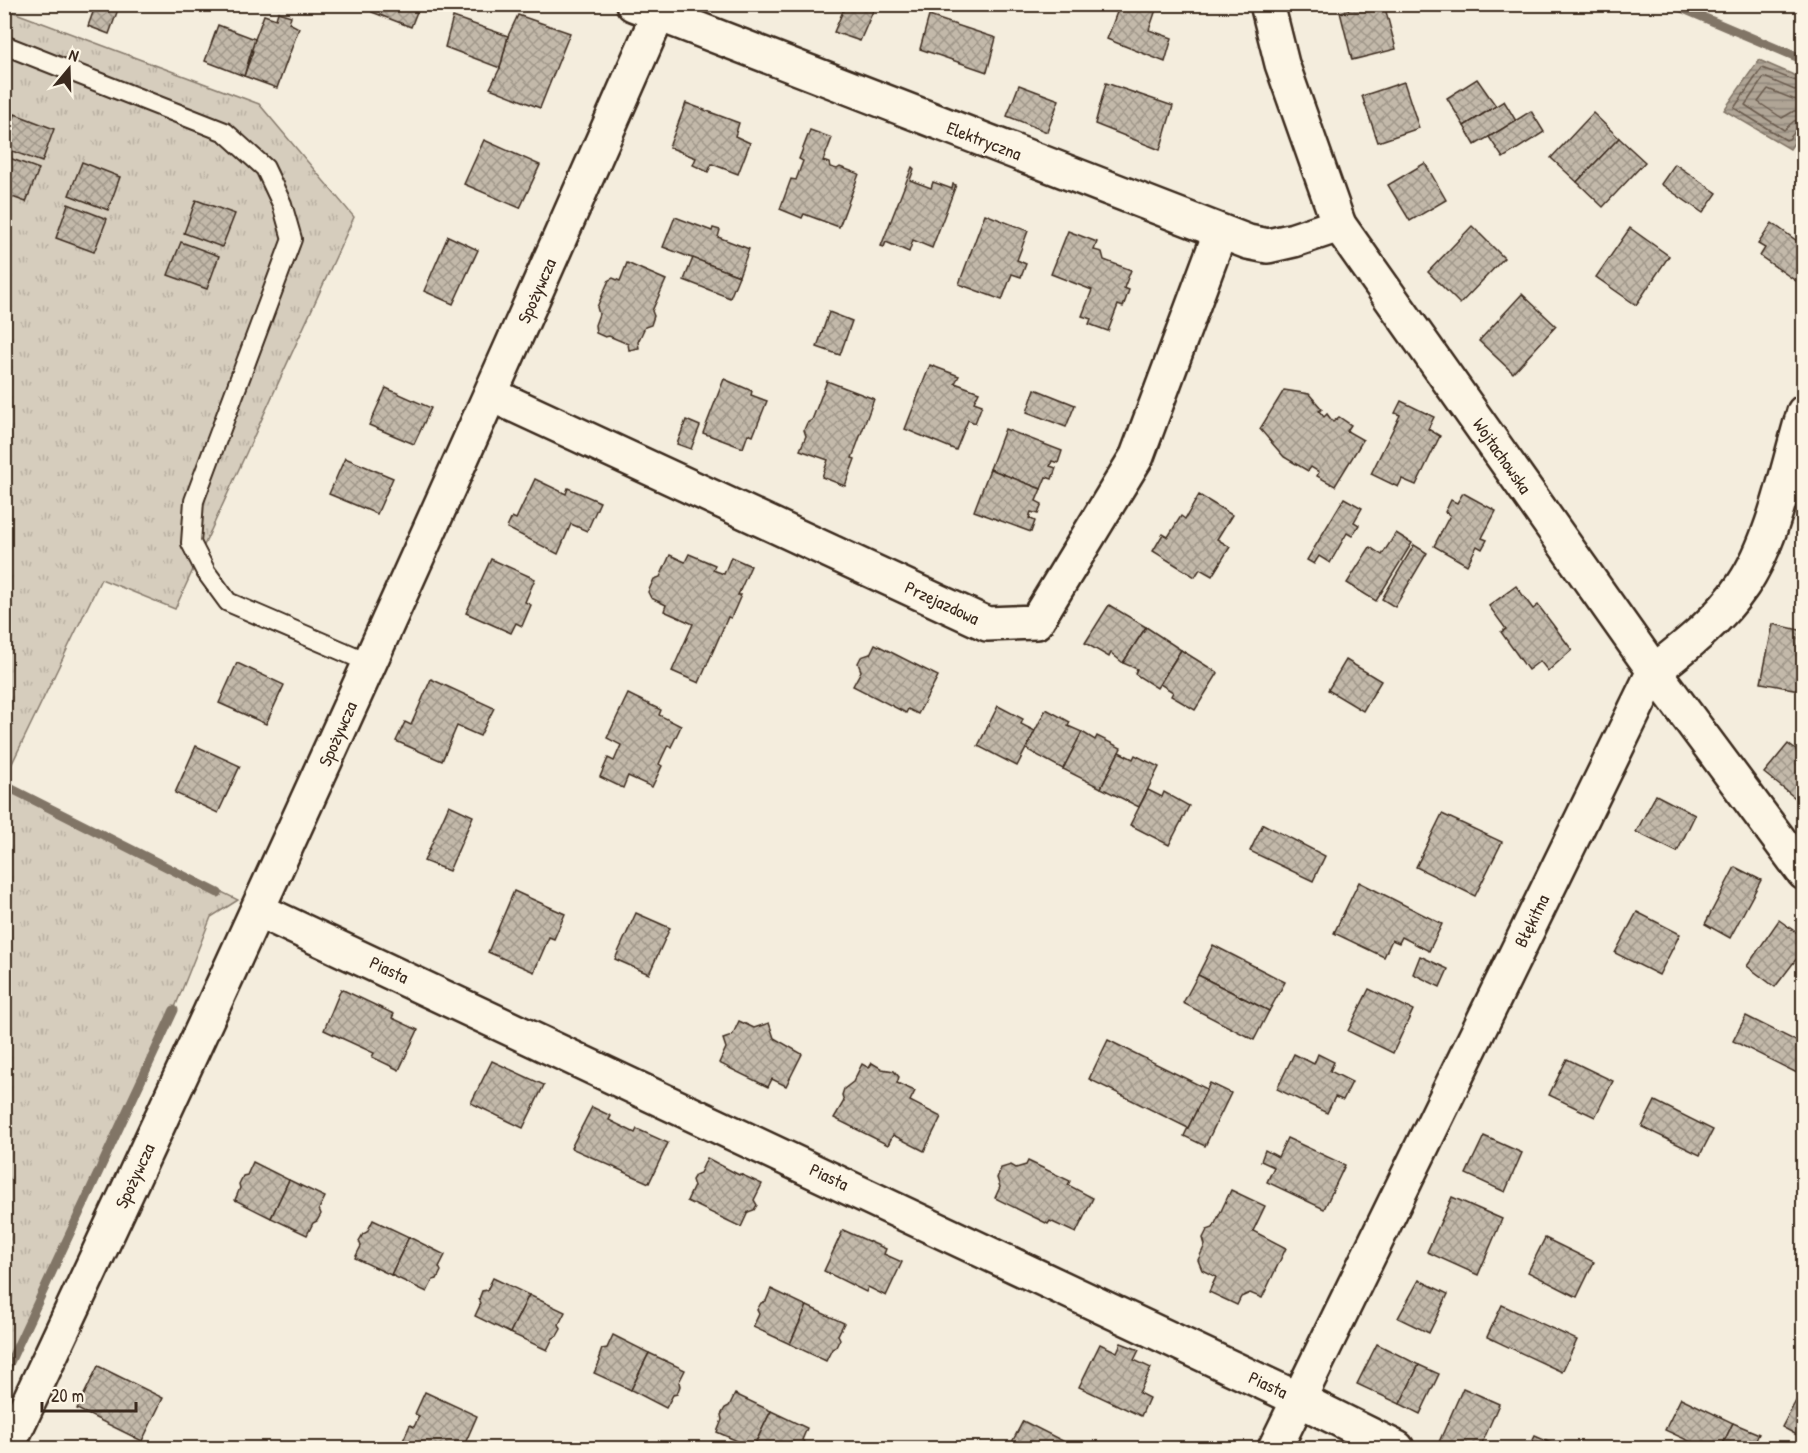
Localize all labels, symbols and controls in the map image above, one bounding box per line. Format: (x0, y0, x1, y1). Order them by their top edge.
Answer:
north arrow (39, 39, 99, 99)
text: N (66, 43, 82, 67)
street label: Elektryczna (943, 115, 1025, 166)
street label: Spożywcza (511, 254, 562, 327)
street label: Wojtachowska (1467, 413, 1538, 499)
street label: Przejazdowa (901, 574, 983, 631)
street label: Spożywcza (312, 697, 363, 770)
street label: Błękitna (1508, 890, 1555, 951)
street label: Piasta (366, 950, 413, 989)
street label: Spożywcza (109, 1139, 160, 1212)
street label: Piasta (806, 1157, 853, 1196)
street label: Piasta (1245, 1365, 1292, 1404)
scale bar (42, 1375, 136, 1413)
text: 20 m (51, 1383, 84, 1408)

